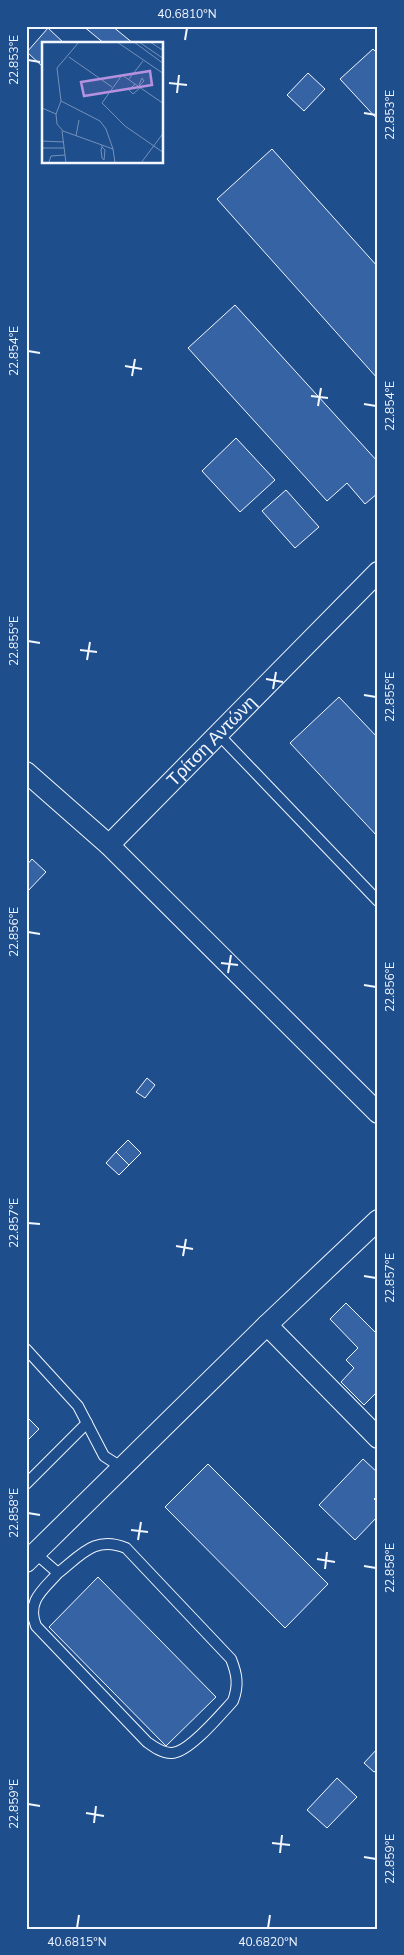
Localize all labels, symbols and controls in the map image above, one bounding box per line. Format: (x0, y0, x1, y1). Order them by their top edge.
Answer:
text: 40.6810°N (157, 6, 217, 22)
text: 22.853°E (6, 35, 22, 85)
inset map (42, 42, 164, 164)
text: 22.853°E (382, 90, 398, 140)
text: 22.854°E (6, 326, 22, 376)
text: 22.854°E (382, 381, 398, 431)
text: 22.855°E (6, 616, 22, 666)
text: 22.855°E (382, 672, 398, 722)
street label: Τρίτση Αντώνη (161, 690, 262, 792)
text: 22.856°E (6, 907, 22, 957)
text: 22.856°E (382, 962, 398, 1012)
text: 22.857°E (6, 1198, 22, 1248)
text: 22.857°E (382, 1253, 398, 1303)
text: 22.858°E (6, 1488, 22, 1538)
text: 22.858°E (382, 1543, 398, 1593)
text: 22.859°E (6, 1779, 22, 1829)
text: 22.859°E (382, 1834, 398, 1884)
text: 40.6815°N (47, 1934, 107, 1950)
text: 40.6820°N (238, 1934, 298, 1950)

